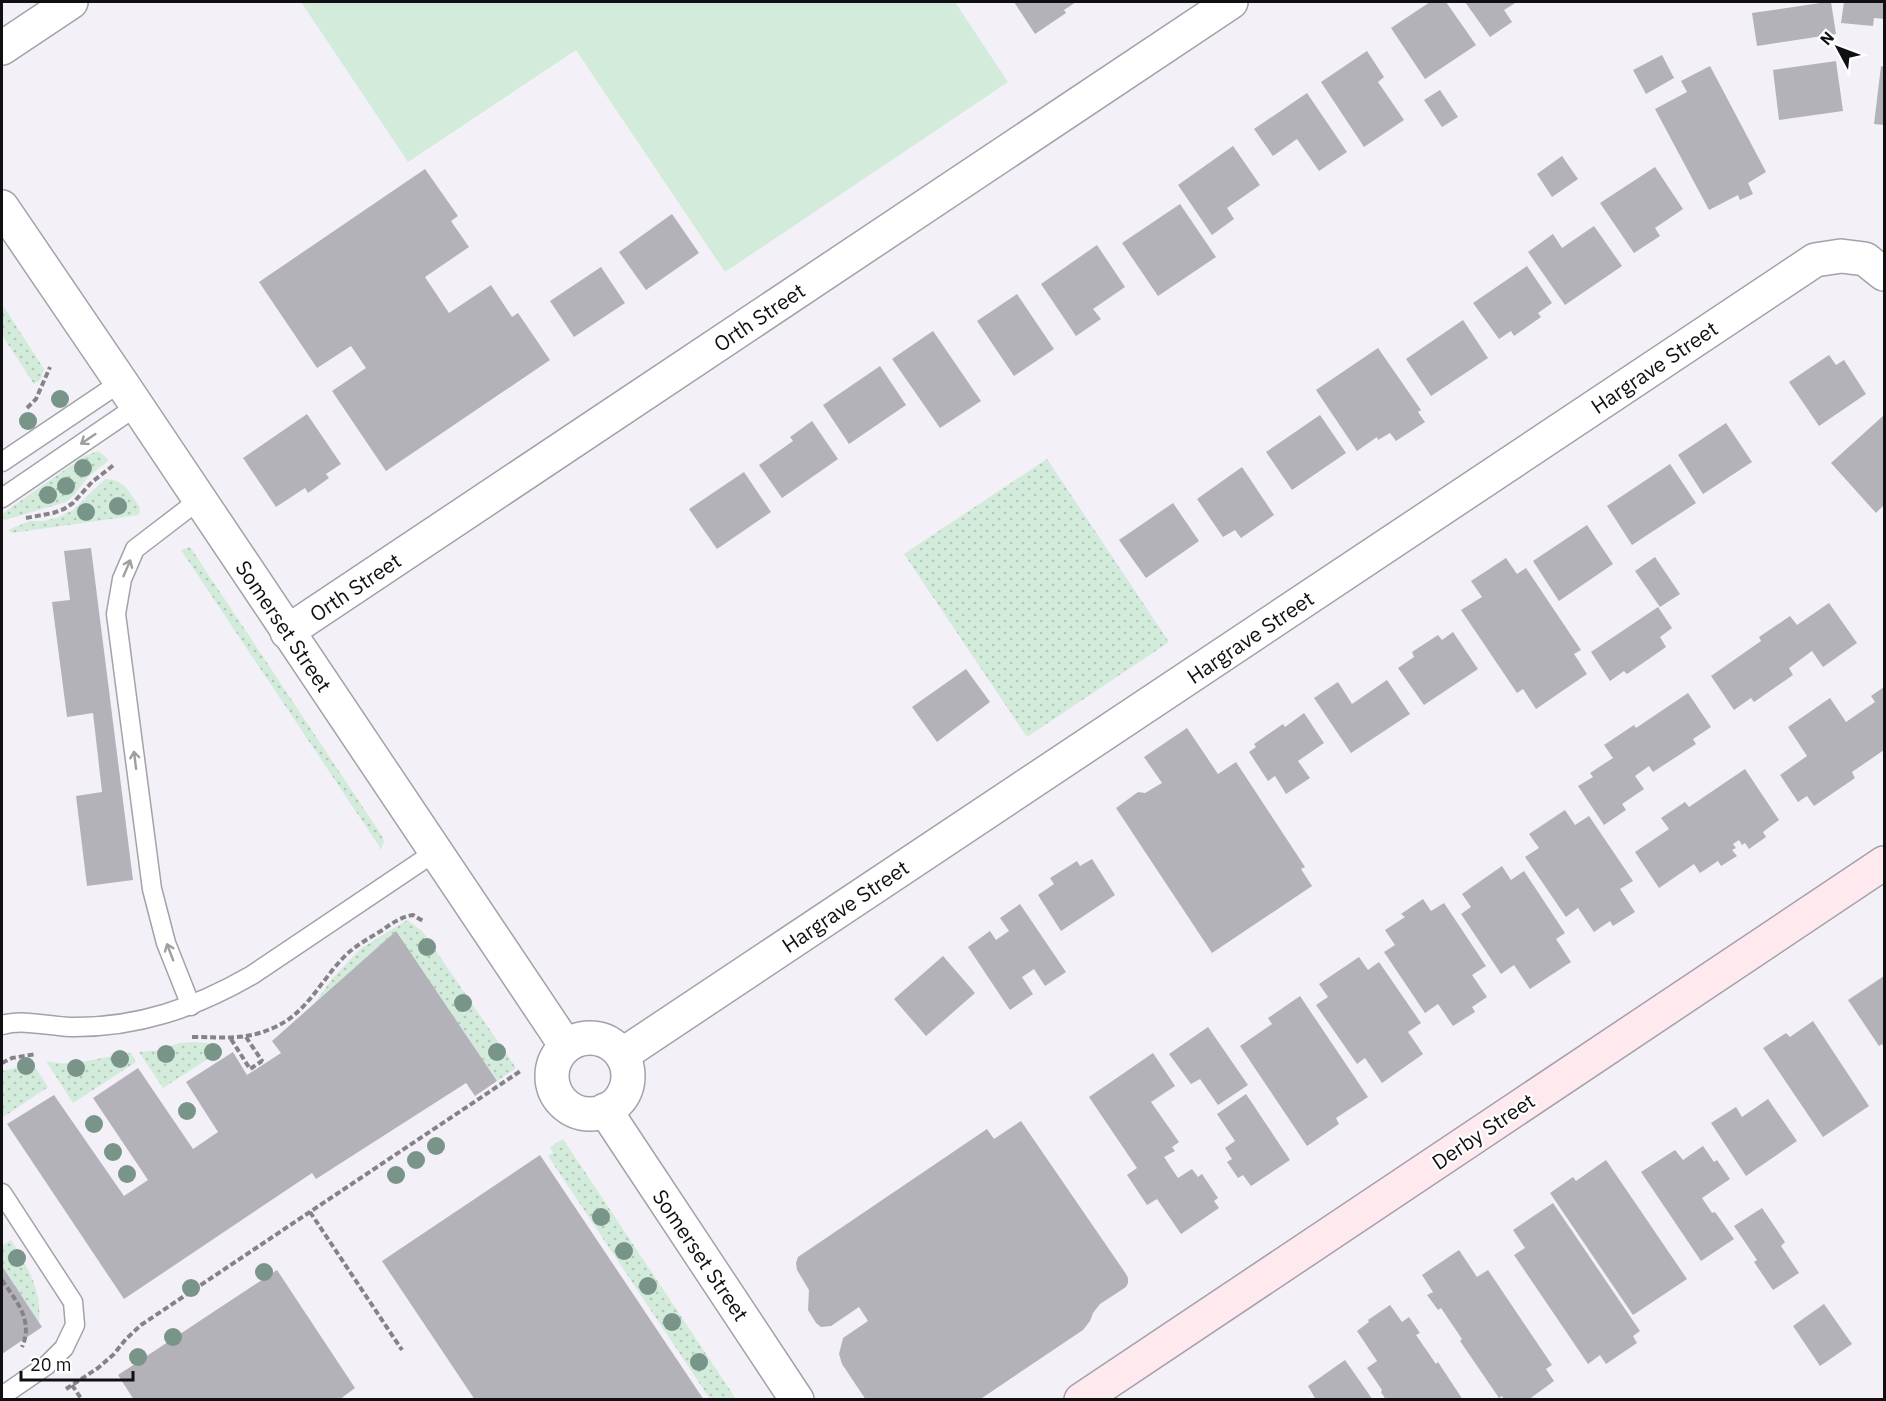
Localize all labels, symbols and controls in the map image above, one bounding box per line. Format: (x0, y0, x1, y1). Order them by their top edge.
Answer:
north arrow (1808, 18, 1868, 78)
text: N (1815, 27, 1838, 49)
street label: Orth Street (708, 276, 810, 358)
street label: Hargrave Street (1585, 314, 1723, 420)
one-way arrow (80, 432, 97, 445)
street label: Orth Street (304, 546, 406, 628)
street label: Somerset Street (230, 555, 338, 697)
one-way arrow (122, 559, 133, 578)
street label: Hargrave Street (1181, 584, 1319, 690)
one-way arrow (129, 751, 140, 771)
street label: Hargrave Street (776, 853, 914, 959)
one-way arrow (163, 943, 174, 961)
street label: Derby Street (1426, 1086, 1540, 1176)
street label: Somerset Street (647, 1184, 755, 1326)
scale bar (21, 1344, 134, 1382)
text: 20 m (30, 1353, 72, 1376)

